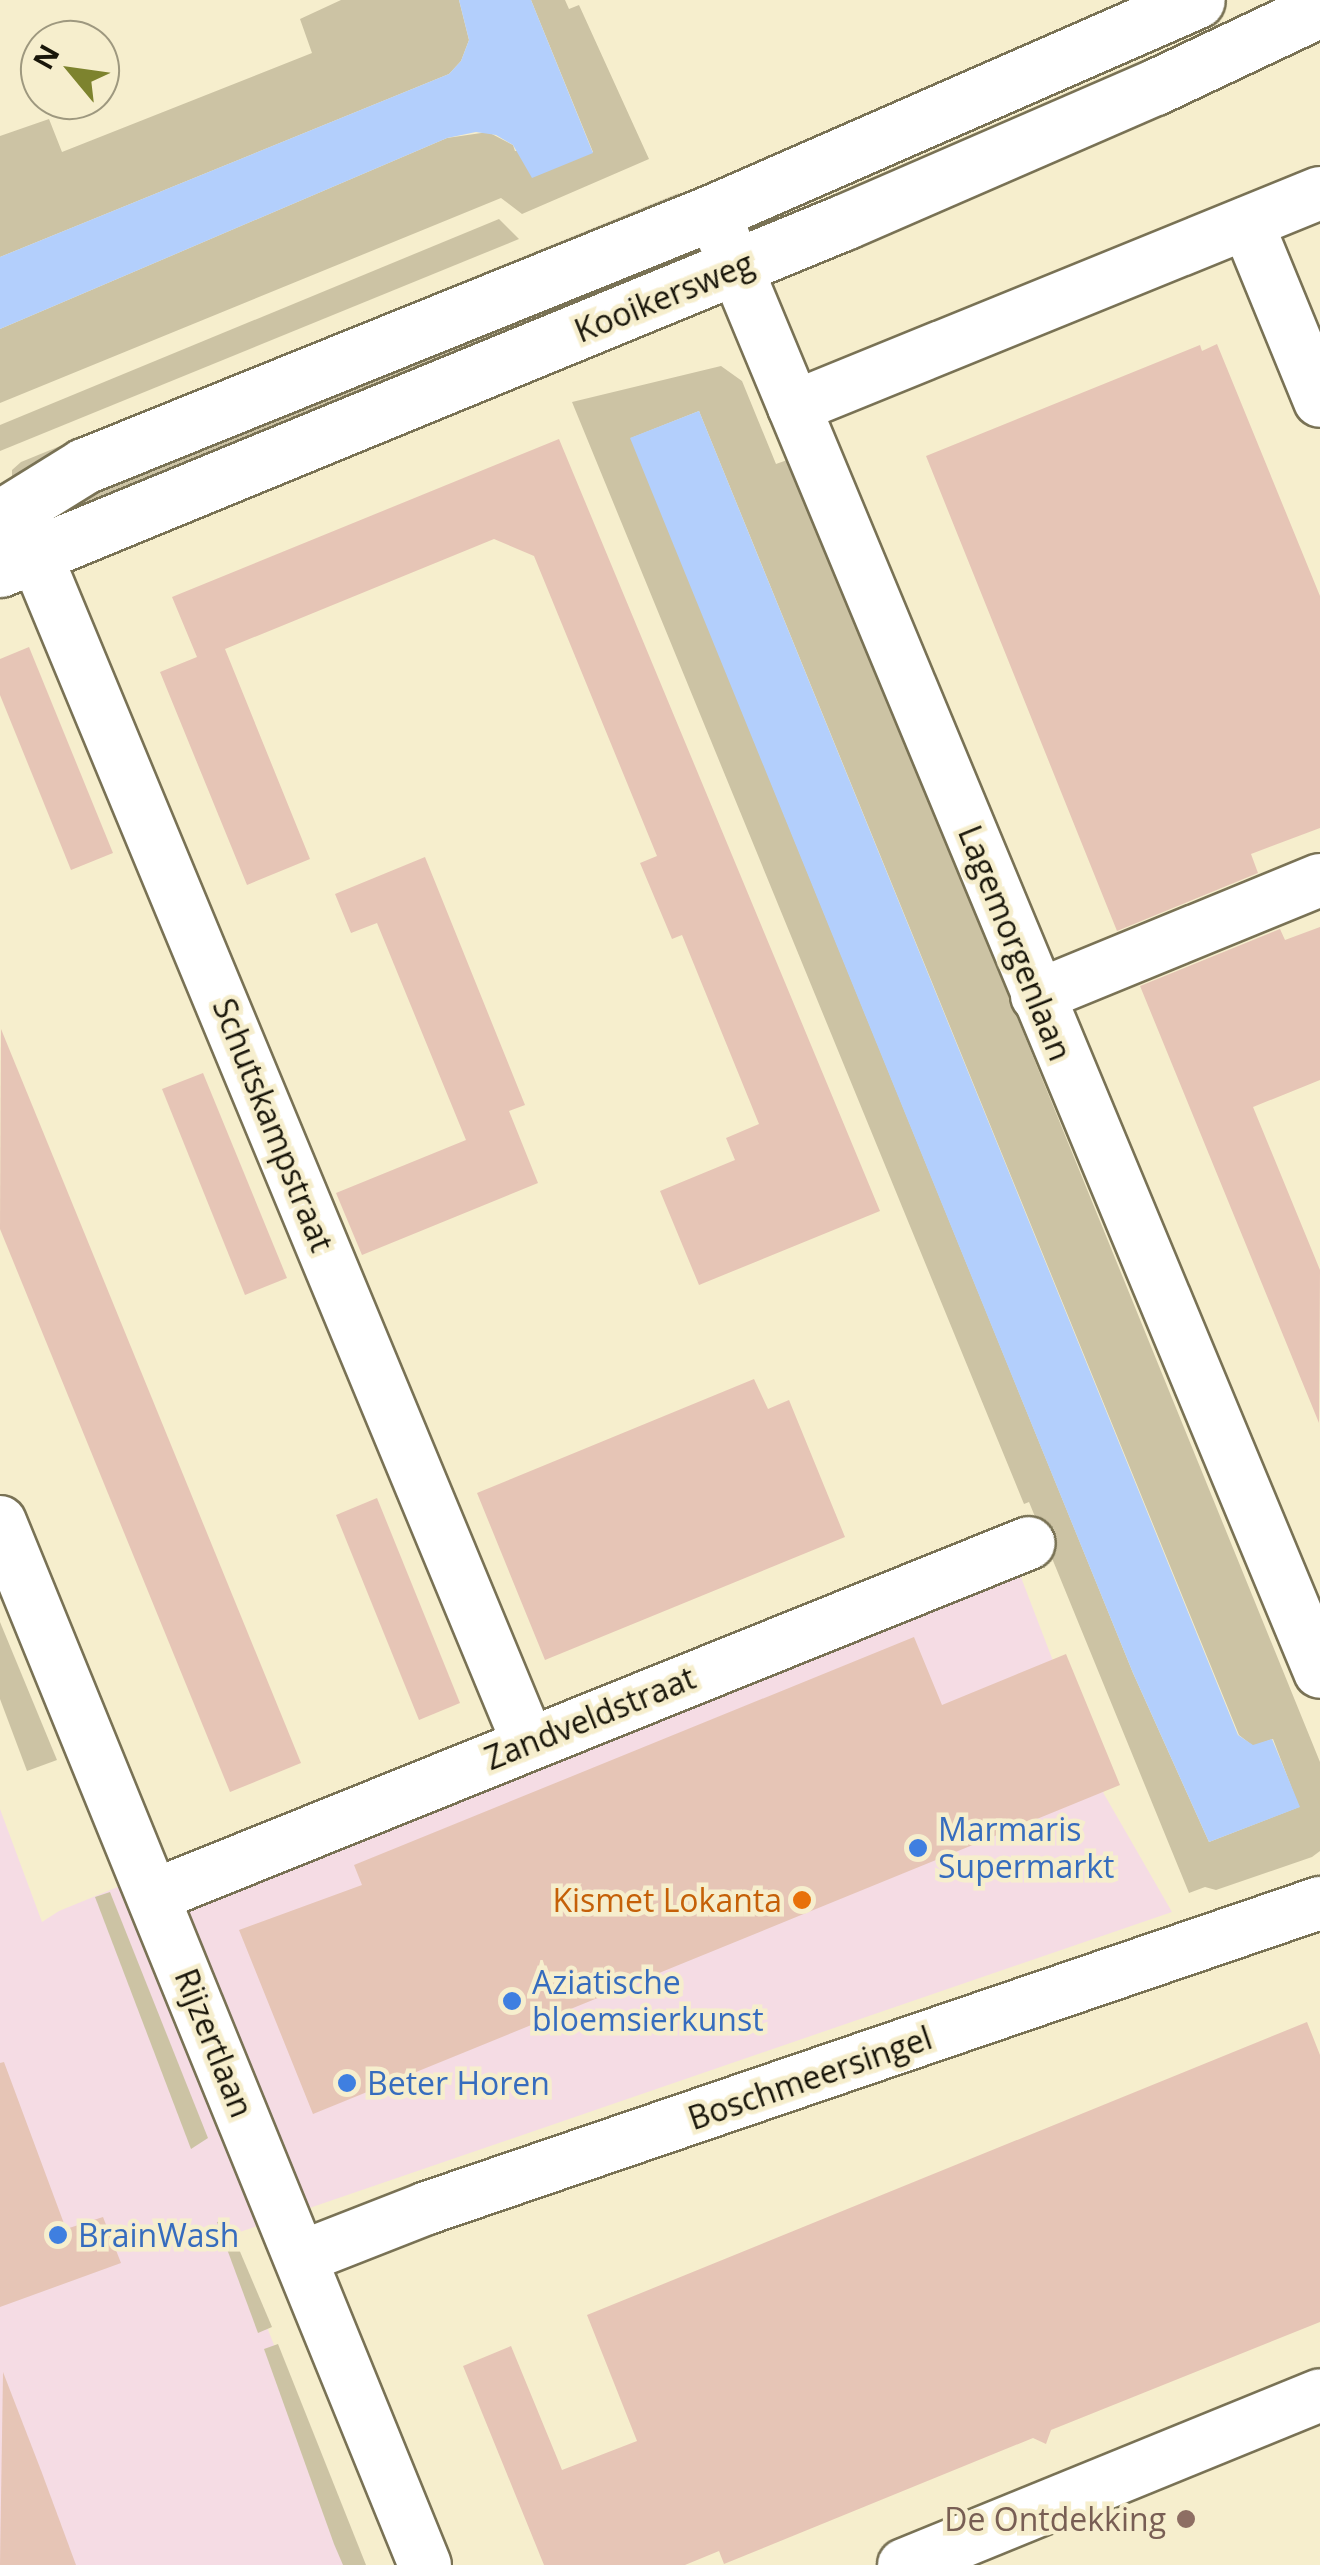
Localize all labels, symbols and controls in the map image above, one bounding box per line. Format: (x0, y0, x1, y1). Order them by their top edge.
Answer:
north arrow (20, 20, 120, 120)
text: N (23, 37, 68, 76)
street label: Kooikersweg (569, 244, 759, 350)
street label: Lagemorgenlaan (950, 820, 1080, 1066)
street label: Schutskampstraat (205, 993, 341, 1257)
street label: Zandveldstraat (479, 1658, 701, 1778)
place label: Marmaris Supermarkt (938, 1811, 1114, 1886)
marker: Marmaris Supermarkt (907, 1837, 929, 1859)
place label: Kismet Lokanta (552, 1881, 782, 1919)
marker: Kismet Lokanta (791, 1889, 813, 1911)
street label: Rijzertlaan (167, 1963, 261, 2123)
place label: Aziatische bloemsierkunst (532, 1964, 764, 2039)
marker: Aziatische bloemsierkunst (501, 1990, 523, 2012)
street label: Boschmeersingel (683, 2018, 937, 2138)
place label: Beter Horen (367, 2064, 550, 2102)
marker: Beter Horen (336, 2072, 358, 2094)
place label: BrainWash (78, 2216, 239, 2254)
marker: BrainWash (47, 2224, 69, 2246)
place label: De Ontdekking (944, 2500, 1166, 2538)
marker: De Ontdekking (1175, 2508, 1197, 2530)

